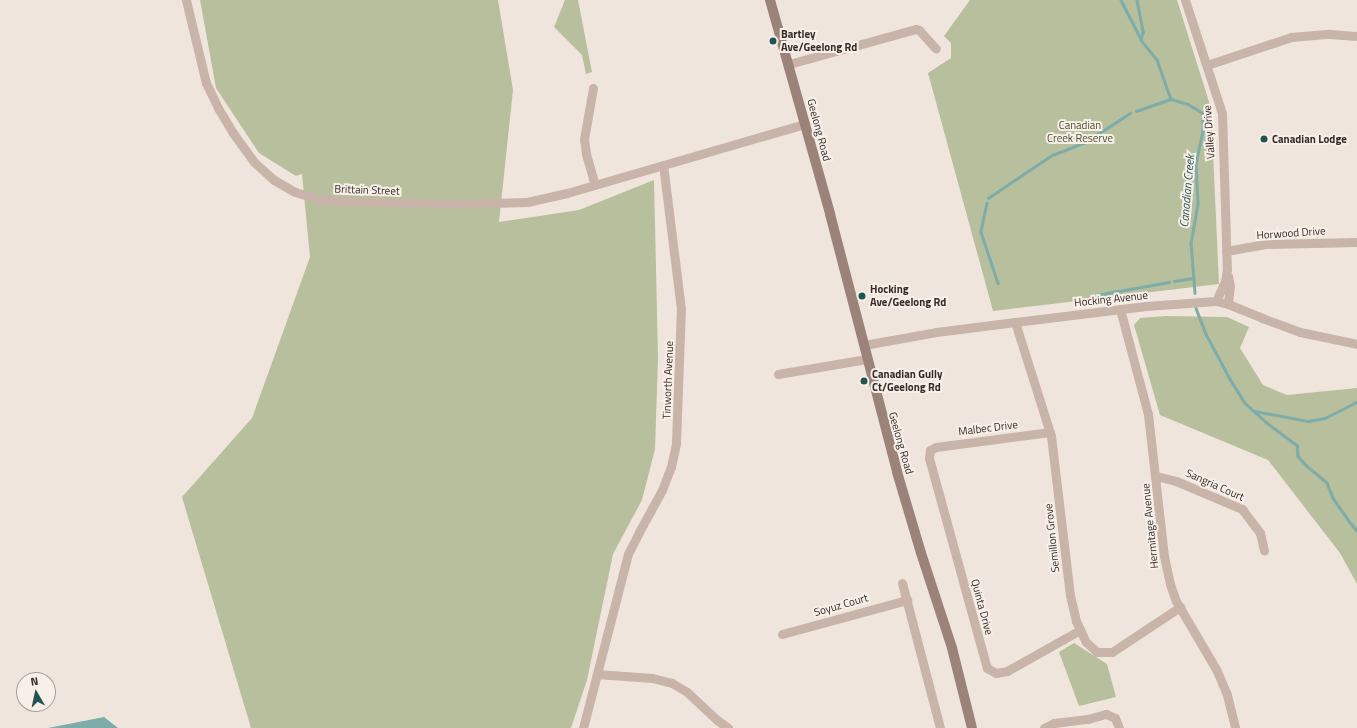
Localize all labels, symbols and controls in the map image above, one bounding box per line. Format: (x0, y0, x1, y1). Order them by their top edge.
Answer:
place label: Bartley Ave/Geelong Rd (781, 28, 857, 54)
marker: Bartley Ave/Geelong Rd (768, 36, 778, 46)
street label: Geelong Road (804, 97, 834, 163)
street label: Valley Drive (1201, 105, 1217, 159)
park label: Canadian Creek Reserve (1047, 119, 1113, 145)
place label: Canadian Lodge (1272, 132, 1347, 146)
marker: Canadian Lodge (1259, 134, 1269, 144)
water label: Canadian Creek (1177, 154, 1197, 228)
street label: Brittain Street (334, 182, 400, 198)
street label: Horwood Drive (1256, 224, 1326, 242)
place label: Hocking Ave/Geelong Rd (870, 283, 946, 309)
street label: Hocking Avenue (1073, 289, 1149, 309)
marker: Hocking Ave/Geelong Rd (857, 291, 867, 301)
street label: Tinworth Avenue (660, 341, 676, 419)
place label: Canadian Gully Ct/Geelong Rd (872, 368, 943, 394)
marker: Canadian Gully Ct/Geelong Rd (859, 376, 869, 386)
street label: Geelong Road (886, 410, 916, 476)
street label: Malbec Drive (957, 418, 1019, 438)
street label: Sangria Court (1184, 466, 1246, 504)
street label: Hermitage Avenue (1139, 483, 1161, 569)
street label: Semillon Grove (1042, 503, 1062, 573)
street label: Quinta Drive (968, 578, 996, 636)
street label: Soyuz Court (813, 591, 869, 619)
north arrow (16, 672, 56, 712)
text: N (29, 673, 39, 690)

